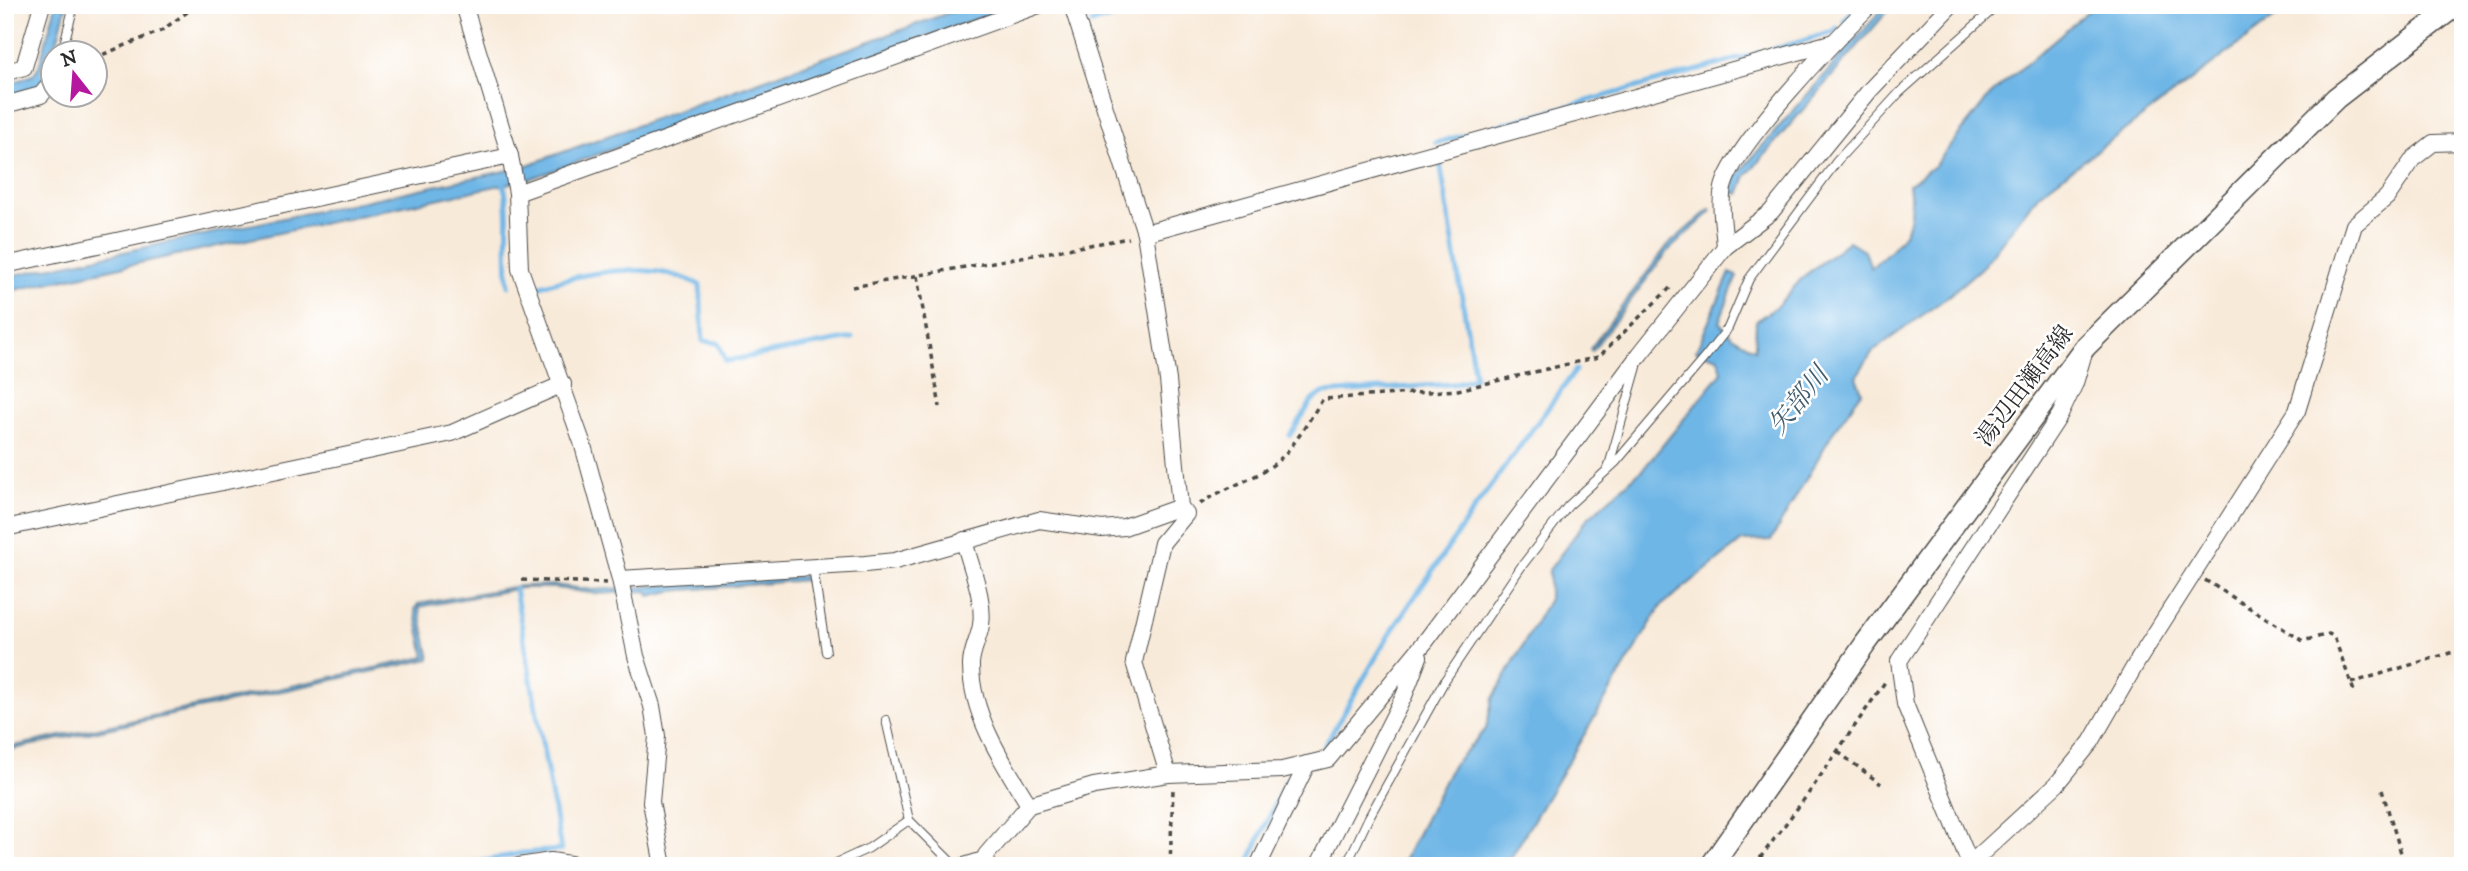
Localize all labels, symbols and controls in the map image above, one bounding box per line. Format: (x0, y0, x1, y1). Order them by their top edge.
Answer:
north arrow (38, 38, 108, 108)
text: N (59, 46, 81, 72)
street label: 湯辺田瀬高線 (1970, 319, 2080, 453)
water label: 矢部川 (1762, 358, 1838, 442)

